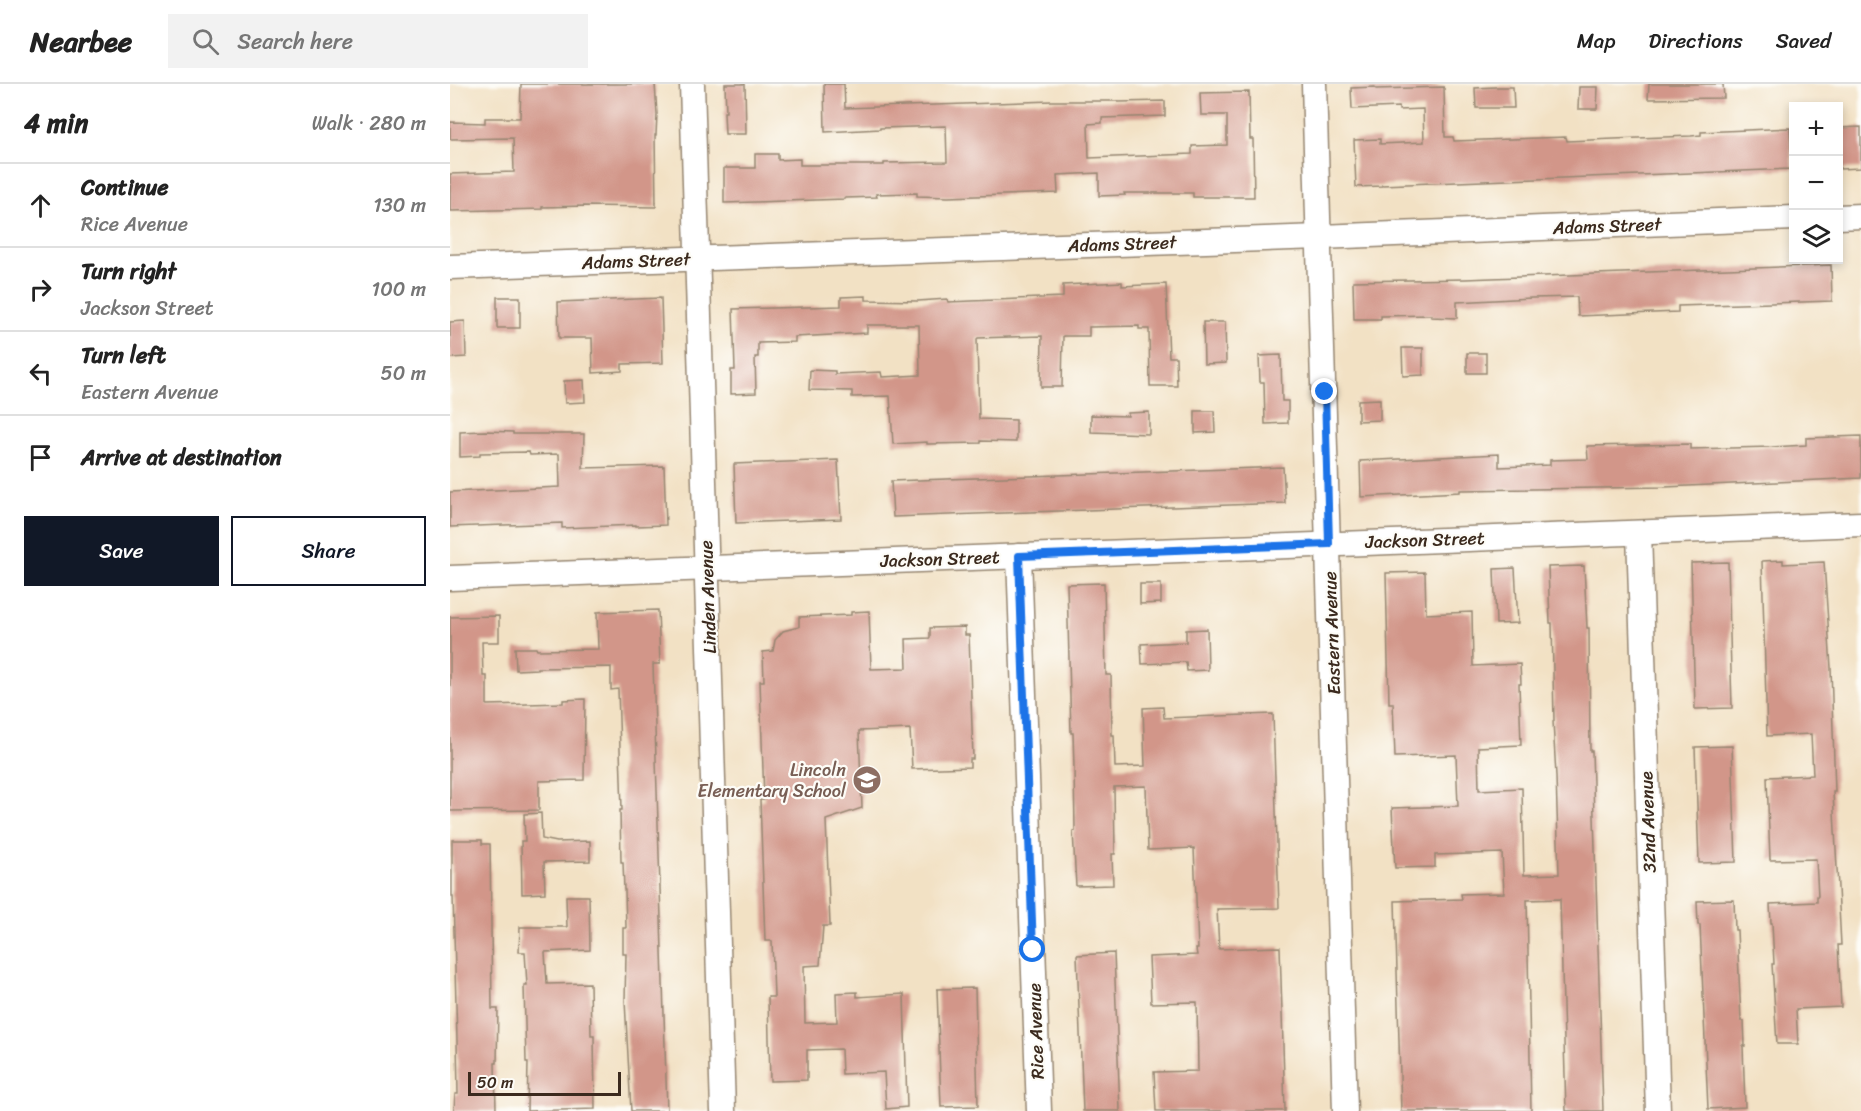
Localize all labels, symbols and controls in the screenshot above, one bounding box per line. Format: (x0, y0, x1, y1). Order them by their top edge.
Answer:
search box (168, 14, 588, 68)
text: Nearbee (30, 17, 132, 66)
text: Search here (237, 22, 353, 61)
text: Map (1577, 22, 1615, 60)
text: Directions (1648, 22, 1743, 60)
text: Saved (1776, 22, 1831, 60)
icon: search (189, 25, 222, 58)
text: 4 min (24, 100, 88, 146)
map controls (1789, 102, 1843, 264)
button: + (1789, 102, 1843, 156)
text: Walk · 280 m (312, 106, 426, 141)
button: − (1789, 156, 1843, 210)
text: Continue (81, 168, 169, 207)
text: 130 m (373, 188, 426, 223)
icon: ahead (24, 189, 57, 222)
text: Rice Avenue (81, 207, 188, 242)
street label: Adams Street (1551, 208, 1663, 244)
button: layers (1789, 210, 1843, 264)
street label: Adams Street (1066, 226, 1178, 262)
street label: Adams Street (580, 243, 692, 279)
text: Turn right (81, 252, 176, 291)
text: 100 m (372, 272, 426, 307)
icon: right (24, 273, 57, 306)
text: Jackson Street (81, 291, 214, 326)
text: Turn left (81, 336, 166, 375)
text: 50 m (381, 356, 426, 391)
icon: left (24, 357, 57, 390)
text: Eastern Avenue (81, 375, 218, 410)
route end (1311, 378, 1337, 404)
text: Arrive at destination (81, 438, 282, 477)
icon: arrive (24, 441, 57, 474)
button: Save (24, 516, 219, 586)
button: Share (231, 516, 426, 586)
street label: Jackson Street (1364, 522, 1485, 558)
street label: Linden Avenue (690, 540, 726, 654)
street label: Jackson Street (879, 541, 1000, 577)
street label: Eastern Avenue (1314, 571, 1350, 695)
place label: Lincoln Elementary School (697, 754, 847, 807)
school or university icon: Lincoln Elementary School (851, 764, 883, 796)
street label: 32nd Avenue (1630, 770, 1666, 873)
route start (1019, 936, 1045, 962)
street label: Rice Avenue (1018, 982, 1054, 1080)
text: 50 m (477, 1068, 513, 1097)
scale bar (468, 1069, 621, 1096)

